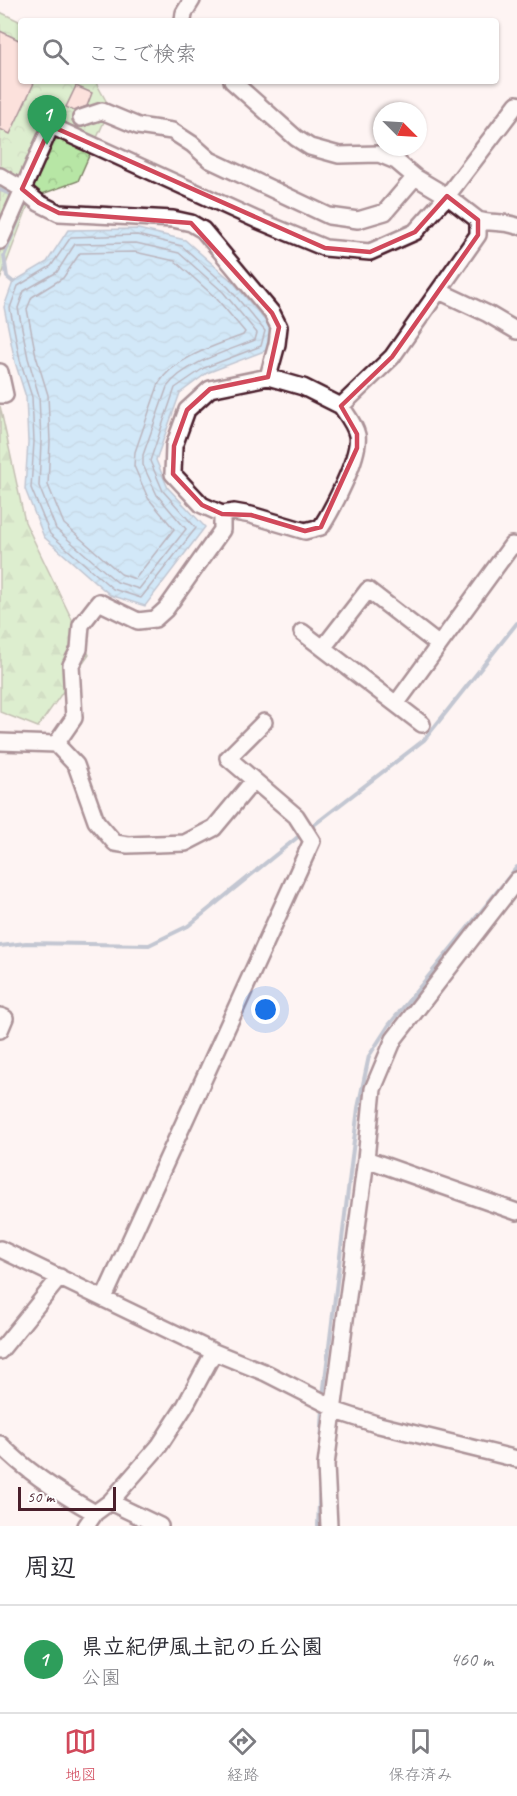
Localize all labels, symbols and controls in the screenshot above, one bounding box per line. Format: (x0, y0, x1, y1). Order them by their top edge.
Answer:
search box (18, 18, 499, 84)
icon: search (39, 35, 72, 68)
text: ここで検索 (87, 40, 197, 68)
pin: 1 (28, 96, 66, 145)
north arrow (373, 102, 427, 156)
your location (251, 995, 280, 1024)
scale bar (18, 1484, 116, 1512)
text: 50 m (27, 1487, 54, 1507)
text: 周辺 (24, 1551, 76, 1584)
text: 県立紀伊風土記の丘公園 (81, 1633, 323, 1661)
text: 1 (39, 1647, 48, 1672)
text: 460 m (450, 1647, 493, 1672)
text: 公園 (81, 1665, 121, 1690)
tab: 地図 (64, 1725, 97, 1785)
tab: 経路 (226, 1725, 259, 1785)
tab: 保存済み (388, 1725, 452, 1785)

